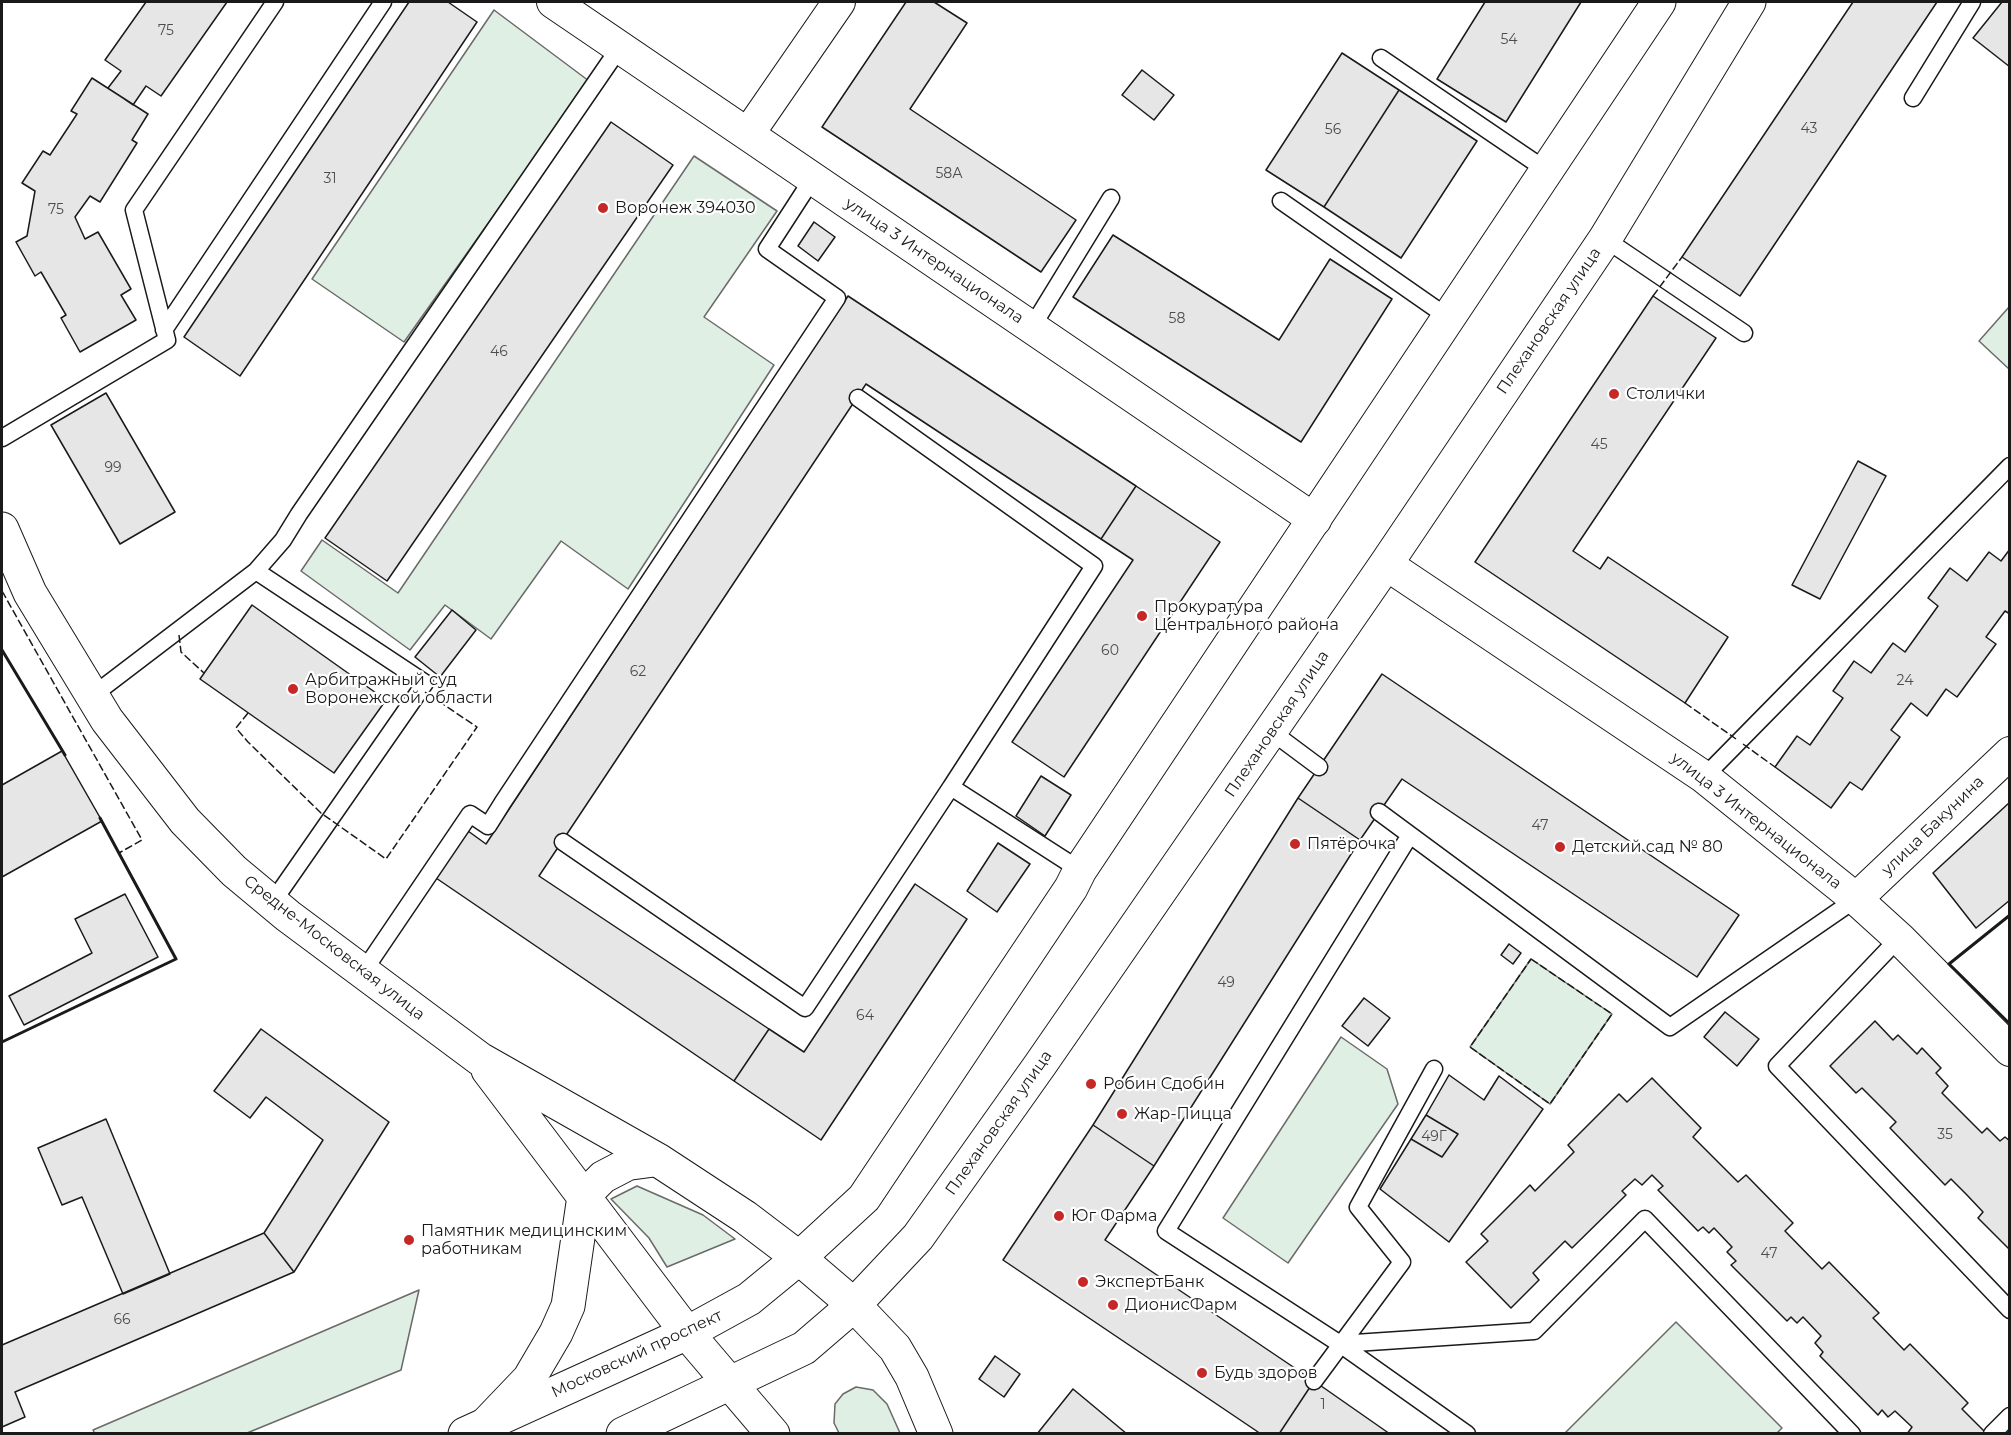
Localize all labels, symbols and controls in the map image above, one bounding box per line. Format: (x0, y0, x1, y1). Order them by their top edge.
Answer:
house number: 75 (158, 23, 174, 39)
house number: 54 (1500, 32, 1518, 48)
house number: 43 (1801, 121, 1817, 137)
house number: 56 (1325, 122, 1341, 138)
house number: 58А (935, 166, 963, 182)
house number: 31 (324, 171, 336, 187)
street label: улица 3 Интернационала (841, 194, 1027, 328)
place label: Воронеж 394030 (615, 198, 756, 218)
marker: Воронеж 394030 (596, 201, 610, 215)
house number: 75 (48, 202, 64, 218)
street label: Плехановская улица (1493, 244, 1605, 398)
house number: 58 (1169, 311, 1185, 327)
house number: 46 (490, 344, 508, 360)
place label: Столички (1626, 384, 1706, 404)
marker: Столички (1607, 387, 1621, 401)
house number: 45 (1590, 437, 1608, 453)
house number: 99 (104, 460, 122, 476)
place label: Прокуратура Центрального района (1154, 597, 1339, 635)
marker: Прокуратура Центрального района (1135, 609, 1149, 623)
house number: 60 (1101, 643, 1119, 659)
street label: Плехановская улица (1221, 647, 1333, 801)
house number: 62 (630, 664, 646, 680)
place label: Арбитражный суд Воронежской области (305, 670, 493, 708)
house number: 24 (1897, 673, 1913, 689)
marker: Арбитражный суд Воронежской области (286, 682, 300, 696)
street label: улица 3 Интернационала (1667, 748, 1845, 894)
street label: улица Бакунина (1878, 772, 1988, 880)
house number: 47 (1532, 818, 1548, 834)
place label: Пятёрочка (1307, 834, 1396, 854)
marker: Пятёрочка (1288, 837, 1302, 851)
place label: Детский сад № 80 (1572, 837, 1723, 857)
marker: Детский сад № 80 (1553, 840, 1567, 854)
street label: Средне-Московская улица (240, 871, 428, 1025)
house number: 49 (1217, 975, 1235, 991)
house number: 64 (856, 1008, 874, 1024)
street label: Плехановская улица (942, 1047, 1056, 1199)
place label: Робин Сдобин (1103, 1074, 1225, 1094)
marker: Робин Сдобин (1084, 1077, 1098, 1091)
place label: Жар-Пицца (1134, 1104, 1232, 1124)
marker: Жар-Пицца (1115, 1107, 1129, 1121)
house number: 35 (1937, 1127, 1953, 1143)
house number: 49Г (1421, 1129, 1447, 1145)
place label: Юг Фарма (1071, 1206, 1157, 1226)
marker: Юг Фарма (1052, 1209, 1066, 1223)
place label: Памятник медицинским работникам (421, 1221, 627, 1259)
marker: Памятник медицинским работникам (402, 1233, 416, 1247)
house number: 47 (1761, 1246, 1777, 1262)
place label: ЭкспертБанк (1095, 1272, 1204, 1292)
marker: ЭкспертБанк (1076, 1275, 1090, 1289)
place label: ДионисФарм (1125, 1295, 1237, 1315)
marker: ДионисФарм (1106, 1298, 1120, 1312)
street label: Московский проспект (549, 1306, 725, 1402)
house number: 66 (113, 1312, 131, 1328)
place label: Будь здоров (1214, 1363, 1318, 1383)
marker: Будь здоров (1195, 1366, 1209, 1380)
house number: 1 (1320, 1397, 1326, 1413)

